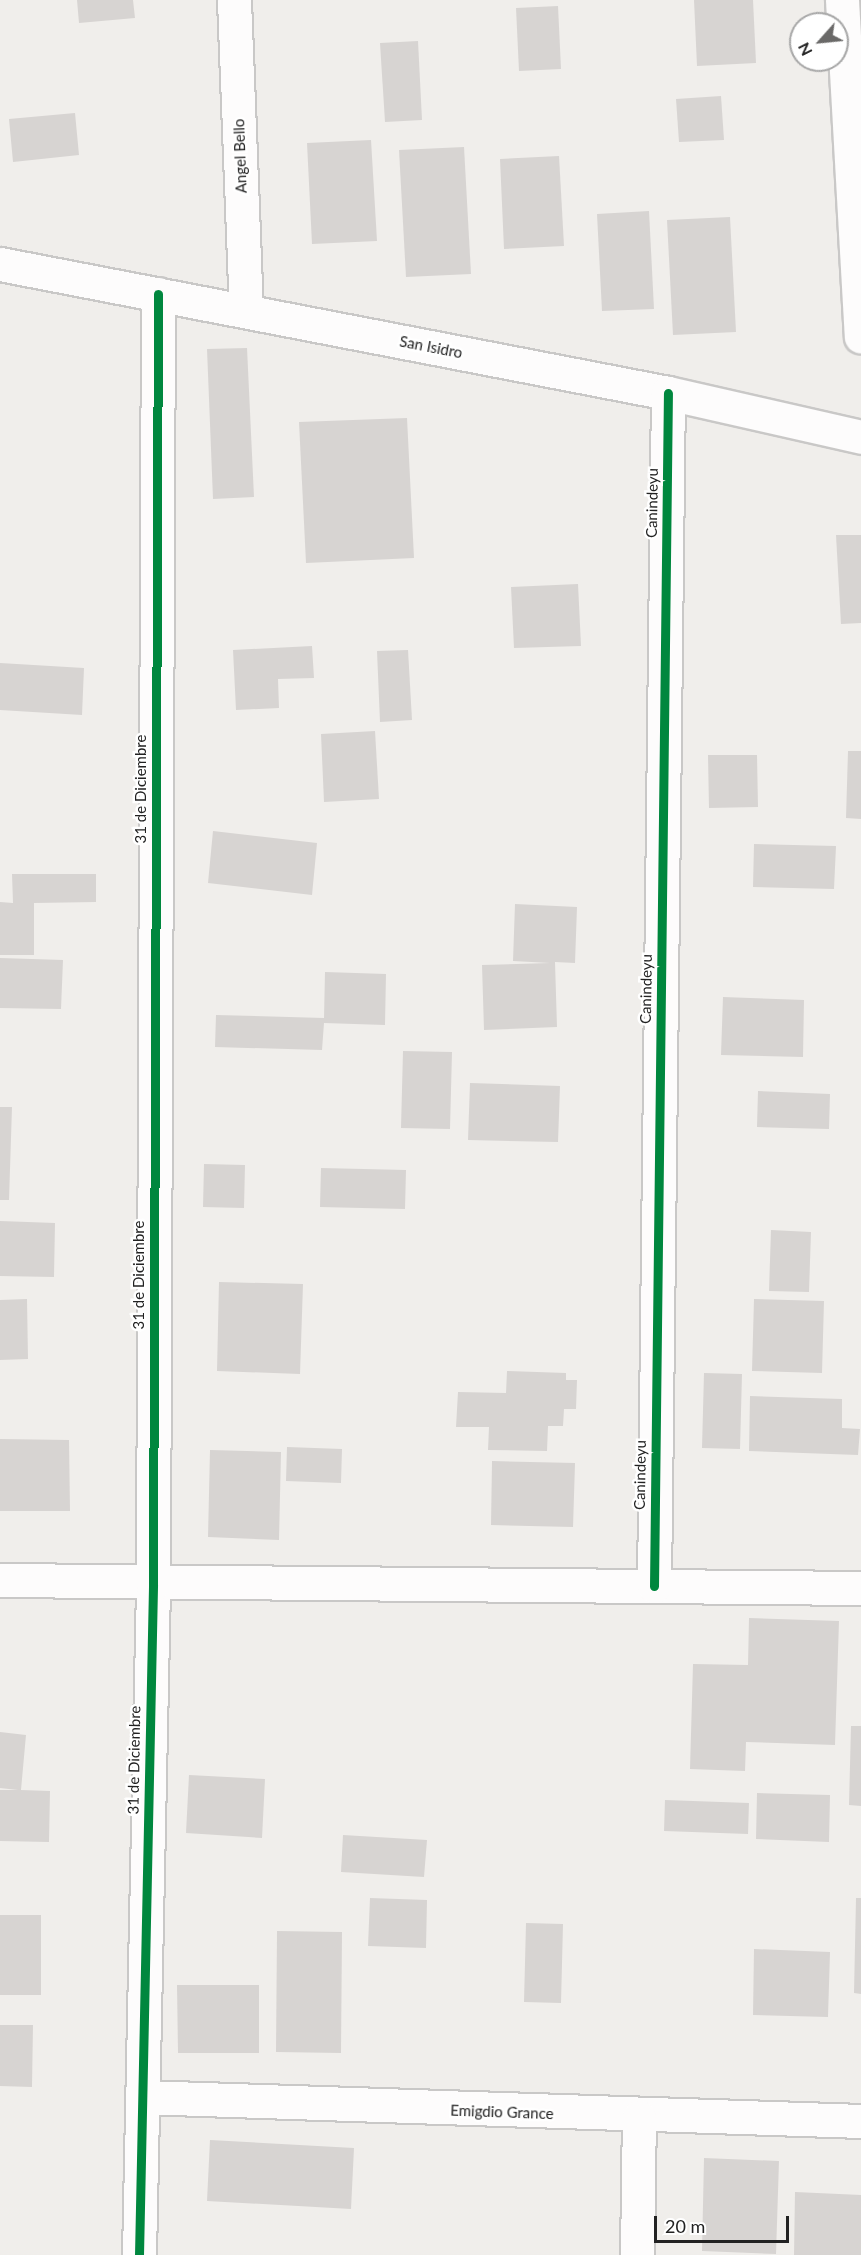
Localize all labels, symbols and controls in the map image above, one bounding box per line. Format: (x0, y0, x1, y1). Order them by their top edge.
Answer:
north arrow (789, 12, 849, 72)
text: N (793, 40, 816, 59)
street label: Angel Bello (230, 118, 250, 194)
street label: San Isidro (398, 332, 464, 362)
street label: Canindeyu (642, 468, 662, 538)
street label: 31 de Diciembre (132, 735, 150, 843)
street label: Canindeyu (636, 954, 656, 1024)
street label: 31 de Diciembre (130, 1221, 148, 1329)
street label: Canindeyu (630, 1440, 650, 1510)
street label: 31 de Diciembre (124, 1705, 144, 1815)
street label: Emigdio Grance (450, 2101, 554, 2123)
scale bar (657, 2204, 792, 2242)
text: 20 m (665, 2215, 705, 2237)

